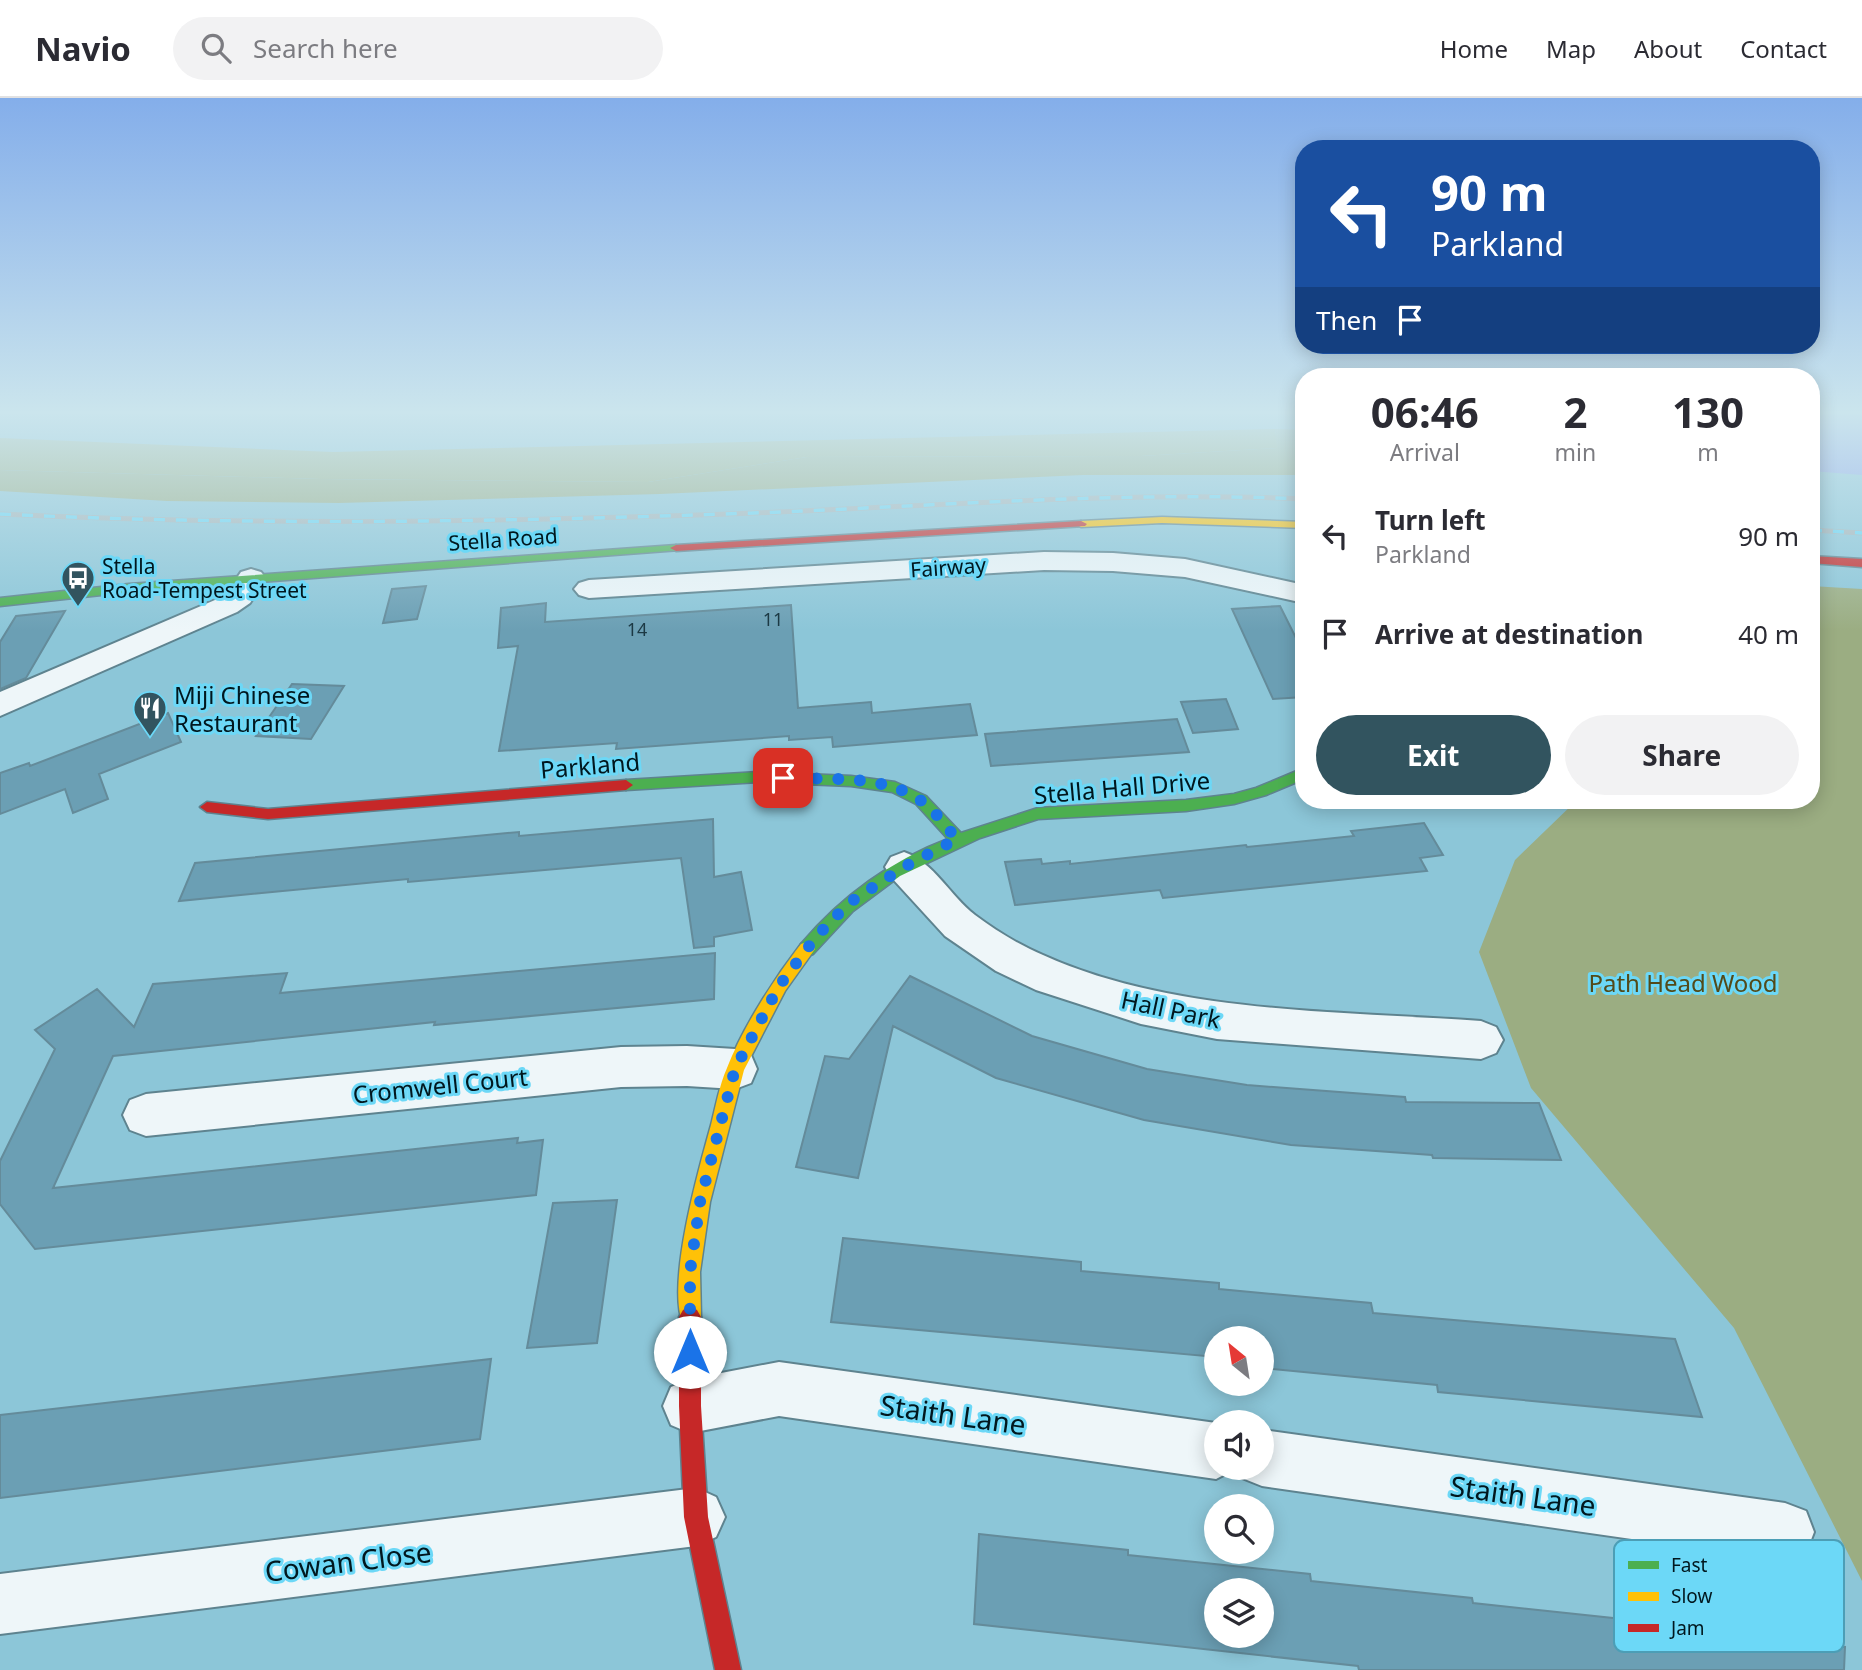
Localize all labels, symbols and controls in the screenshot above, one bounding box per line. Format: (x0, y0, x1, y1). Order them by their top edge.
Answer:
search box (173, 17, 663, 80)
text: Navio (35, 26, 131, 71)
icon: search (197, 29, 235, 67)
text: Search here (253, 30, 398, 66)
text: Home (1440, 32, 1508, 65)
text: Map (1546, 32, 1596, 65)
text: About (1634, 32, 1702, 65)
text: Contact (1740, 32, 1827, 65)
text: 90 m (1431, 159, 1548, 225)
icon: left (1316, 168, 1407, 259)
text: Parkland (1431, 222, 1564, 265)
icon: arrive (1391, 301, 1429, 339)
text: Then (1316, 302, 1377, 338)
text: 06:46 (1371, 383, 1479, 440)
text: 2 (1563, 383, 1587, 440)
text: 130 (1672, 383, 1744, 440)
text: Arrival (1390, 436, 1460, 468)
text: min (1555, 436, 1596, 468)
text: m (1697, 436, 1719, 468)
text: Turn left (1375, 502, 1486, 538)
icon: left (1316, 517, 1354, 555)
text: 90 m (1738, 518, 1799, 554)
street label: Stella Road (447, 521, 559, 557)
text: Parkland (1375, 538, 1471, 570)
street label: Fairway (909, 550, 987, 584)
place label: Stella Road-Tempest Street (102, 552, 307, 604)
bus stop icon: Stella Road-Tempest Street (59, 559, 97, 608)
house number: 11 (763, 607, 783, 631)
icon: arrive (1316, 615, 1354, 653)
text: Arrive at destination (1375, 616, 1644, 652)
text: 40 m (1738, 616, 1799, 652)
house number: 14 (627, 617, 647, 641)
place label: Miji Chinese Restaurant (174, 678, 310, 739)
restaurant icon: Miji Chinese Restaurant (131, 689, 169, 738)
button: Exit (1316, 715, 1551, 795)
button: Share (1565, 715, 1799, 795)
street label: Parkland (539, 744, 641, 786)
pin (753, 748, 813, 808)
icon: arrive (764, 759, 802, 797)
street label: Stella Hall Drive (1033, 763, 1211, 811)
park label: Path Head Wood (1588, 966, 1778, 999)
street label: Hall Park (1118, 982, 1224, 1036)
street label: Cromwell Court (351, 1059, 529, 1111)
position arrow (653, 1315, 727, 1389)
north arrow (1204, 1326, 1274, 1396)
map controls (1204, 1326, 1274, 1648)
street label: Staith Lane (878, 1385, 1028, 1443)
button: sound (1204, 1410, 1274, 1480)
street label: Staith Lane (1448, 1466, 1598, 1524)
button: search (1204, 1494, 1274, 1564)
street label: Cowan Close (263, 1532, 433, 1590)
legend (1614, 1540, 1844, 1652)
text: Fast (1671, 1552, 1708, 1578)
button: layers (1204, 1578, 1274, 1648)
text: Slow (1671, 1583, 1712, 1609)
text: Jam (1669, 1615, 1705, 1641)

